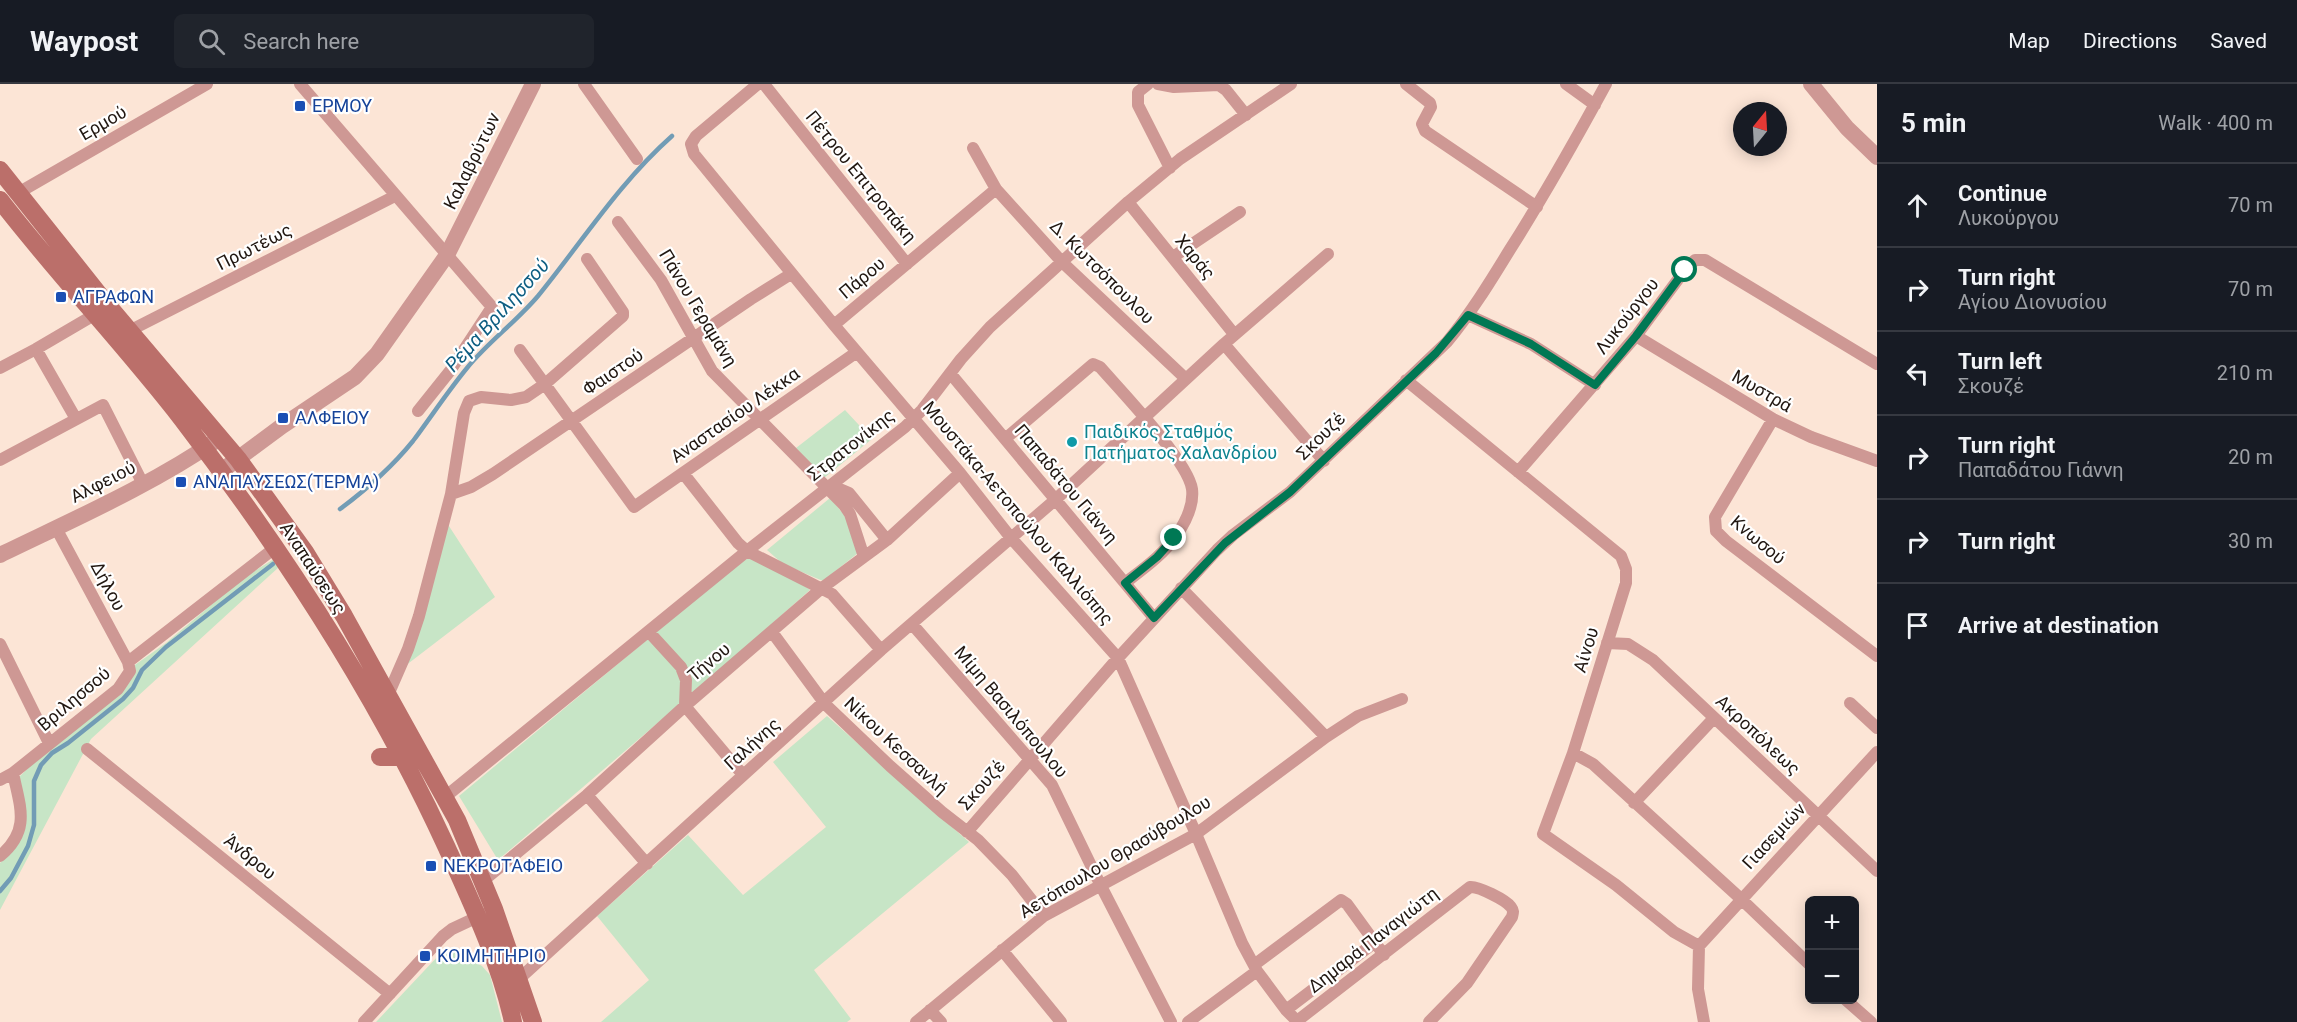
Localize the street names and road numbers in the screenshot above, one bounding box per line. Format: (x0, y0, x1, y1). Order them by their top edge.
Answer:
street label: Ερμού (76, 101, 130, 144)
street label: Πέτρου Επιτροπάκη (802, 106, 921, 247)
street label: Καλαβρύτων (439, 109, 504, 213)
street label: Δ. Κωτσόπουλου (1046, 215, 1159, 328)
street label: Πρωτέως (213, 219, 295, 274)
street label: Χαράς (1171, 230, 1220, 283)
street label: Πάνου Γεραμάνη (655, 245, 742, 370)
street label: Πάρου (835, 252, 889, 303)
street label: Λυκούργου (1590, 273, 1663, 358)
street label: Φαιστού (579, 344, 647, 399)
street label: Αναστασίου Λέκκα (666, 362, 804, 467)
street label: Μυστρά (1729, 365, 1797, 416)
street label: Μουστάκα-Αετοπούλου Καλλιόπης (919, 397, 1118, 629)
street label: Στρατονίκης (803, 404, 898, 485)
street label: Σκουζέ (1292, 407, 1349, 464)
street label: Παπαδάτου Γιάννη (1010, 420, 1122, 548)
street label: Αλφειού (67, 456, 139, 507)
street label: Κνωσού (1727, 511, 1790, 568)
street label: Αναπαύσεως (276, 518, 351, 618)
street label: Δήλου (87, 557, 130, 614)
street label: Αίνου (1569, 625, 1602, 675)
street label: Τήνου (683, 638, 734, 685)
street label: Μίμη Βασιλόπουλου (950, 642, 1072, 782)
street label: Βριλησσού (33, 662, 114, 735)
street label: Ακροπόλεως (1712, 690, 1805, 779)
street label: Νίκου Κεσσανλή (840, 692, 952, 799)
street label: Γαλήνης (720, 713, 784, 774)
street label: Σκουζέ (954, 755, 1009, 814)
street label: Αετόπουλου Θρασύβουλου (1015, 791, 1214, 922)
street label: Γιασεμιών (1738, 798, 1810, 873)
street label: Άνδρου (220, 829, 280, 884)
street label: Δημαρά Παναγιώτη (1303, 882, 1442, 997)

